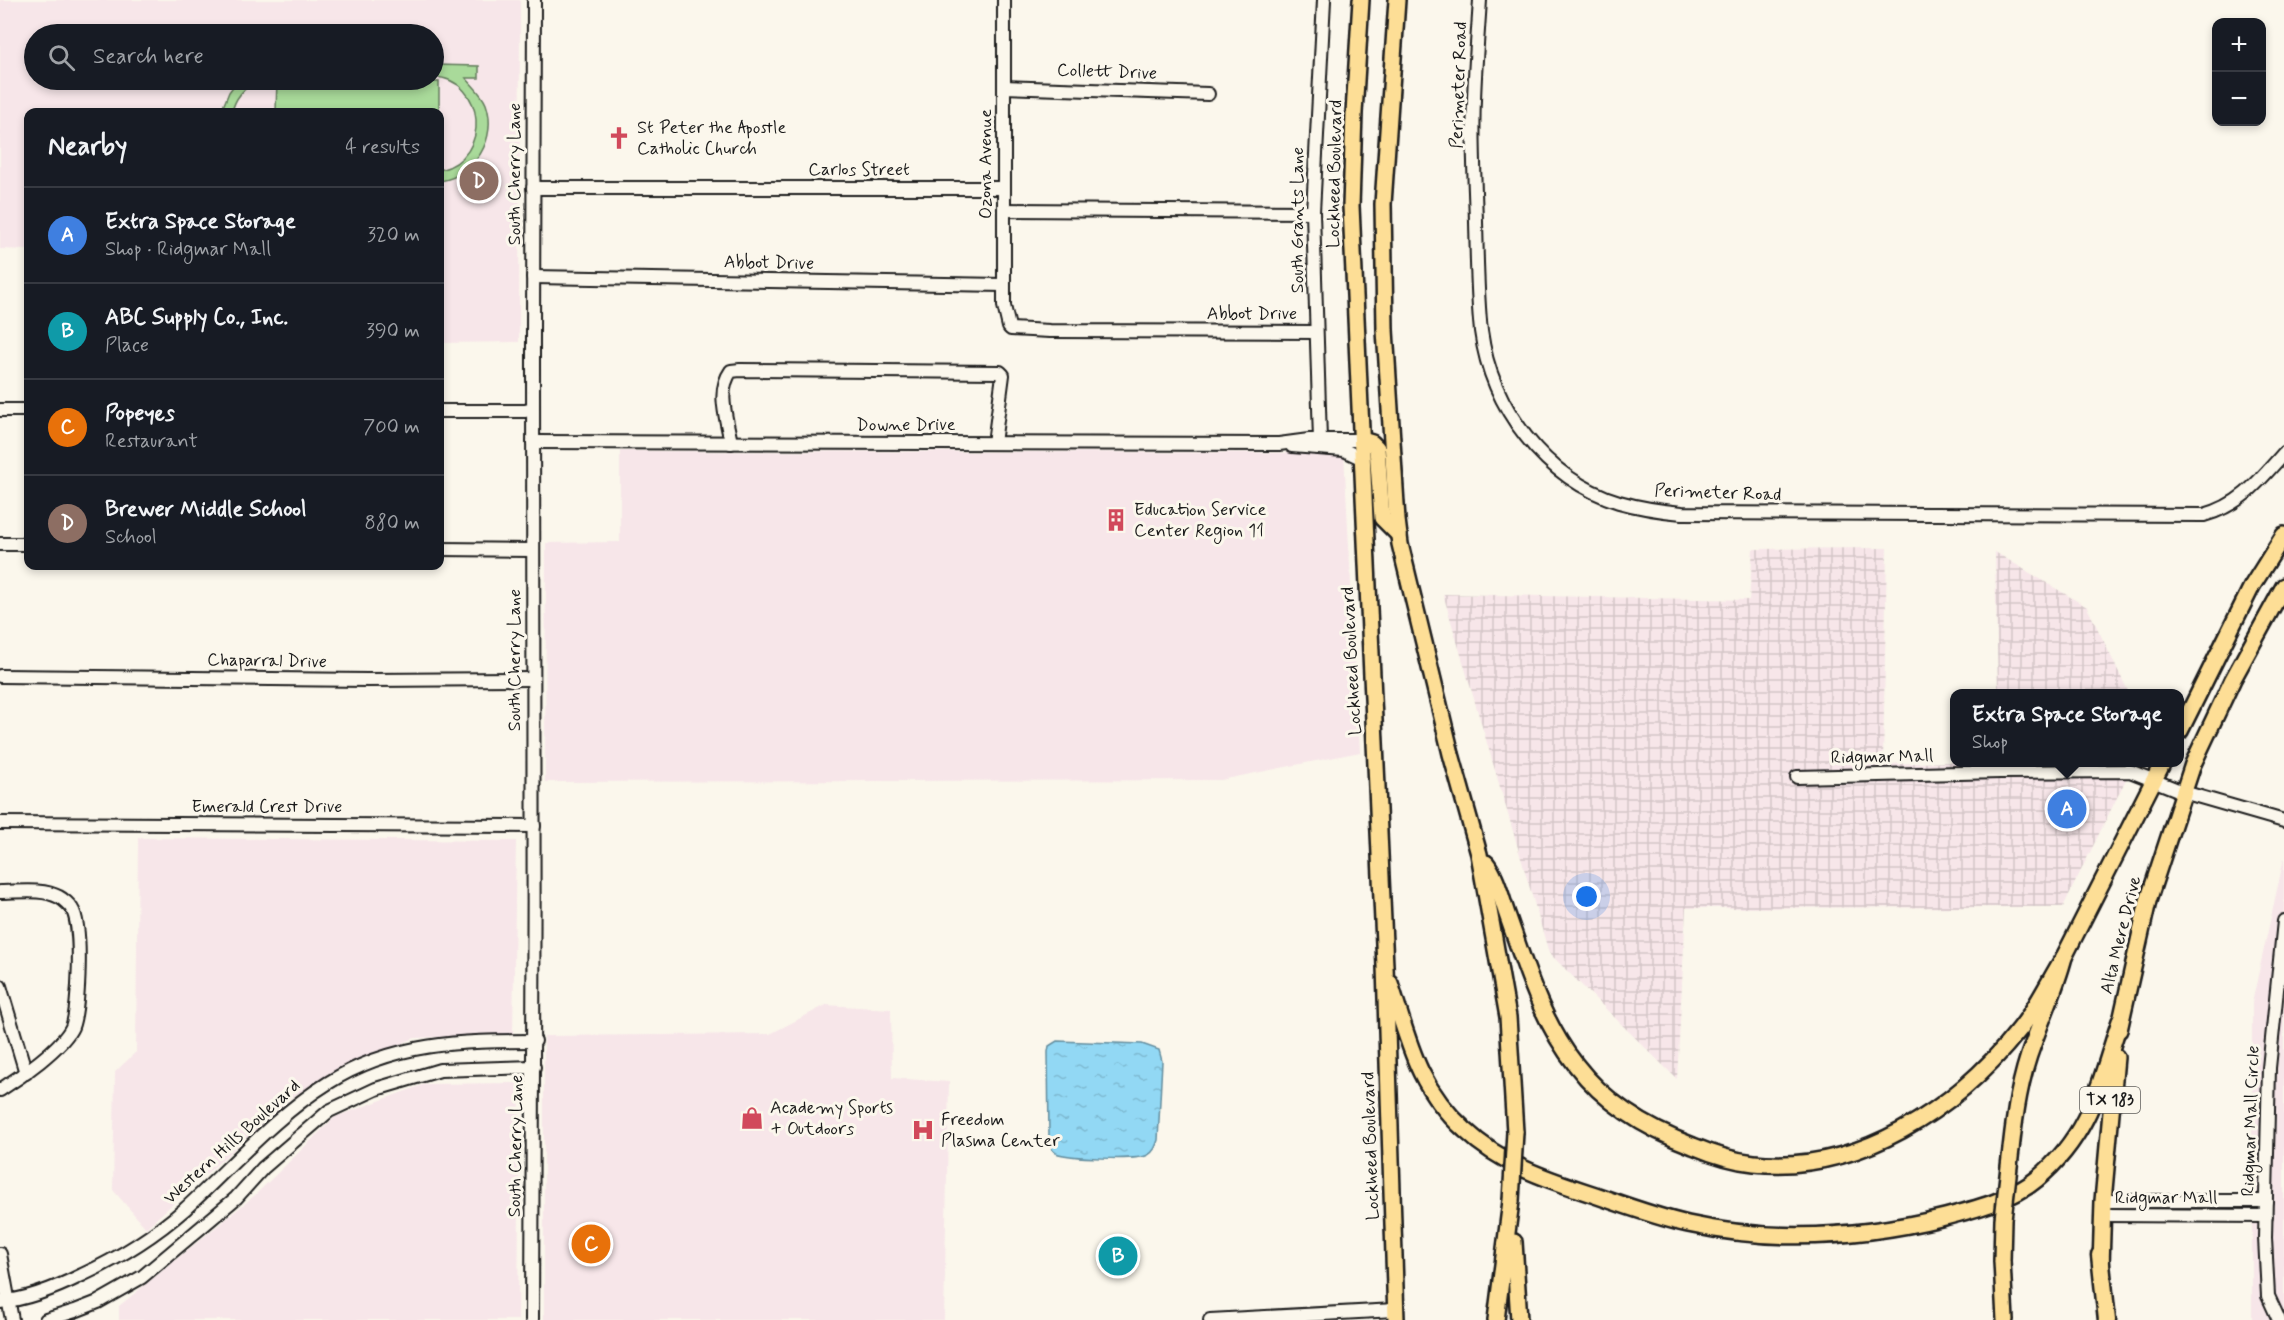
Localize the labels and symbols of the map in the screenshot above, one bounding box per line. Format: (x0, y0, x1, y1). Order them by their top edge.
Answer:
street label: Perimeter Road (1445, 21, 1473, 149)
street label: Collett Drive (1057, 58, 1157, 86)
street label: Lockheed Boulevard (1322, 100, 1348, 248)
street label: South Cherry Lane (503, 103, 527, 245)
street label: Ozona Avenue (974, 109, 998, 219)
place label: St Peter the Apostle Catholic Church (637, 116, 786, 161)
church icon: St Peter the Apostle Catholic Church (606, 125, 632, 151)
street label: South Grants Lane (1286, 147, 1310, 293)
pin: D (460, 158, 498, 204)
street label: Carlos Street (808, 158, 910, 182)
street label: Abbot Drive (724, 250, 814, 276)
street label: Abbot Drive (1207, 302, 1297, 326)
street label: Downe Drive (856, 413, 956, 437)
street label: Perimeter Road (1654, 479, 1782, 507)
place label: Education Service Center Region 11 (1134, 498, 1266, 544)
building icon: Education Service Center Region 11 (1103, 507, 1129, 533)
street label: Lockheed Boulevard (1336, 586, 1368, 736)
street label: South Cherry Lane (503, 589, 527, 731)
street label: Chaparral Drive (207, 648, 327, 674)
street label: Ridgmar Mall (1830, 744, 1934, 771)
pin: A (2048, 786, 2086, 832)
street label: Emerald Crest Drive (192, 795, 342, 819)
street label: Alta Mere Drive (2095, 873, 2147, 997)
your location (1572, 882, 1601, 911)
street label: Ridgmar Mall Circle (2236, 1045, 2267, 1197)
street label: Lockheed Boulevard (1356, 1071, 1386, 1221)
street label: Western Hills Boulevard (159, 1074, 305, 1210)
street label: South Cherry Lane (503, 1075, 529, 1217)
road number: TX 183 (2080, 1087, 2140, 1113)
place label: Academy Sports + Outdoors (770, 1096, 893, 1141)
shop icon: Academy Sports + Outdoors (739, 1105, 765, 1131)
place label: Freedom Plasma Center (941, 1108, 1060, 1153)
hospital icon: Freedom Plasma Center (910, 1117, 936, 1143)
street label: Ridgmar Mall (2115, 1186, 2217, 1211)
pin: C (572, 1222, 610, 1266)
pin: B (1098, 1234, 1138, 1278)

